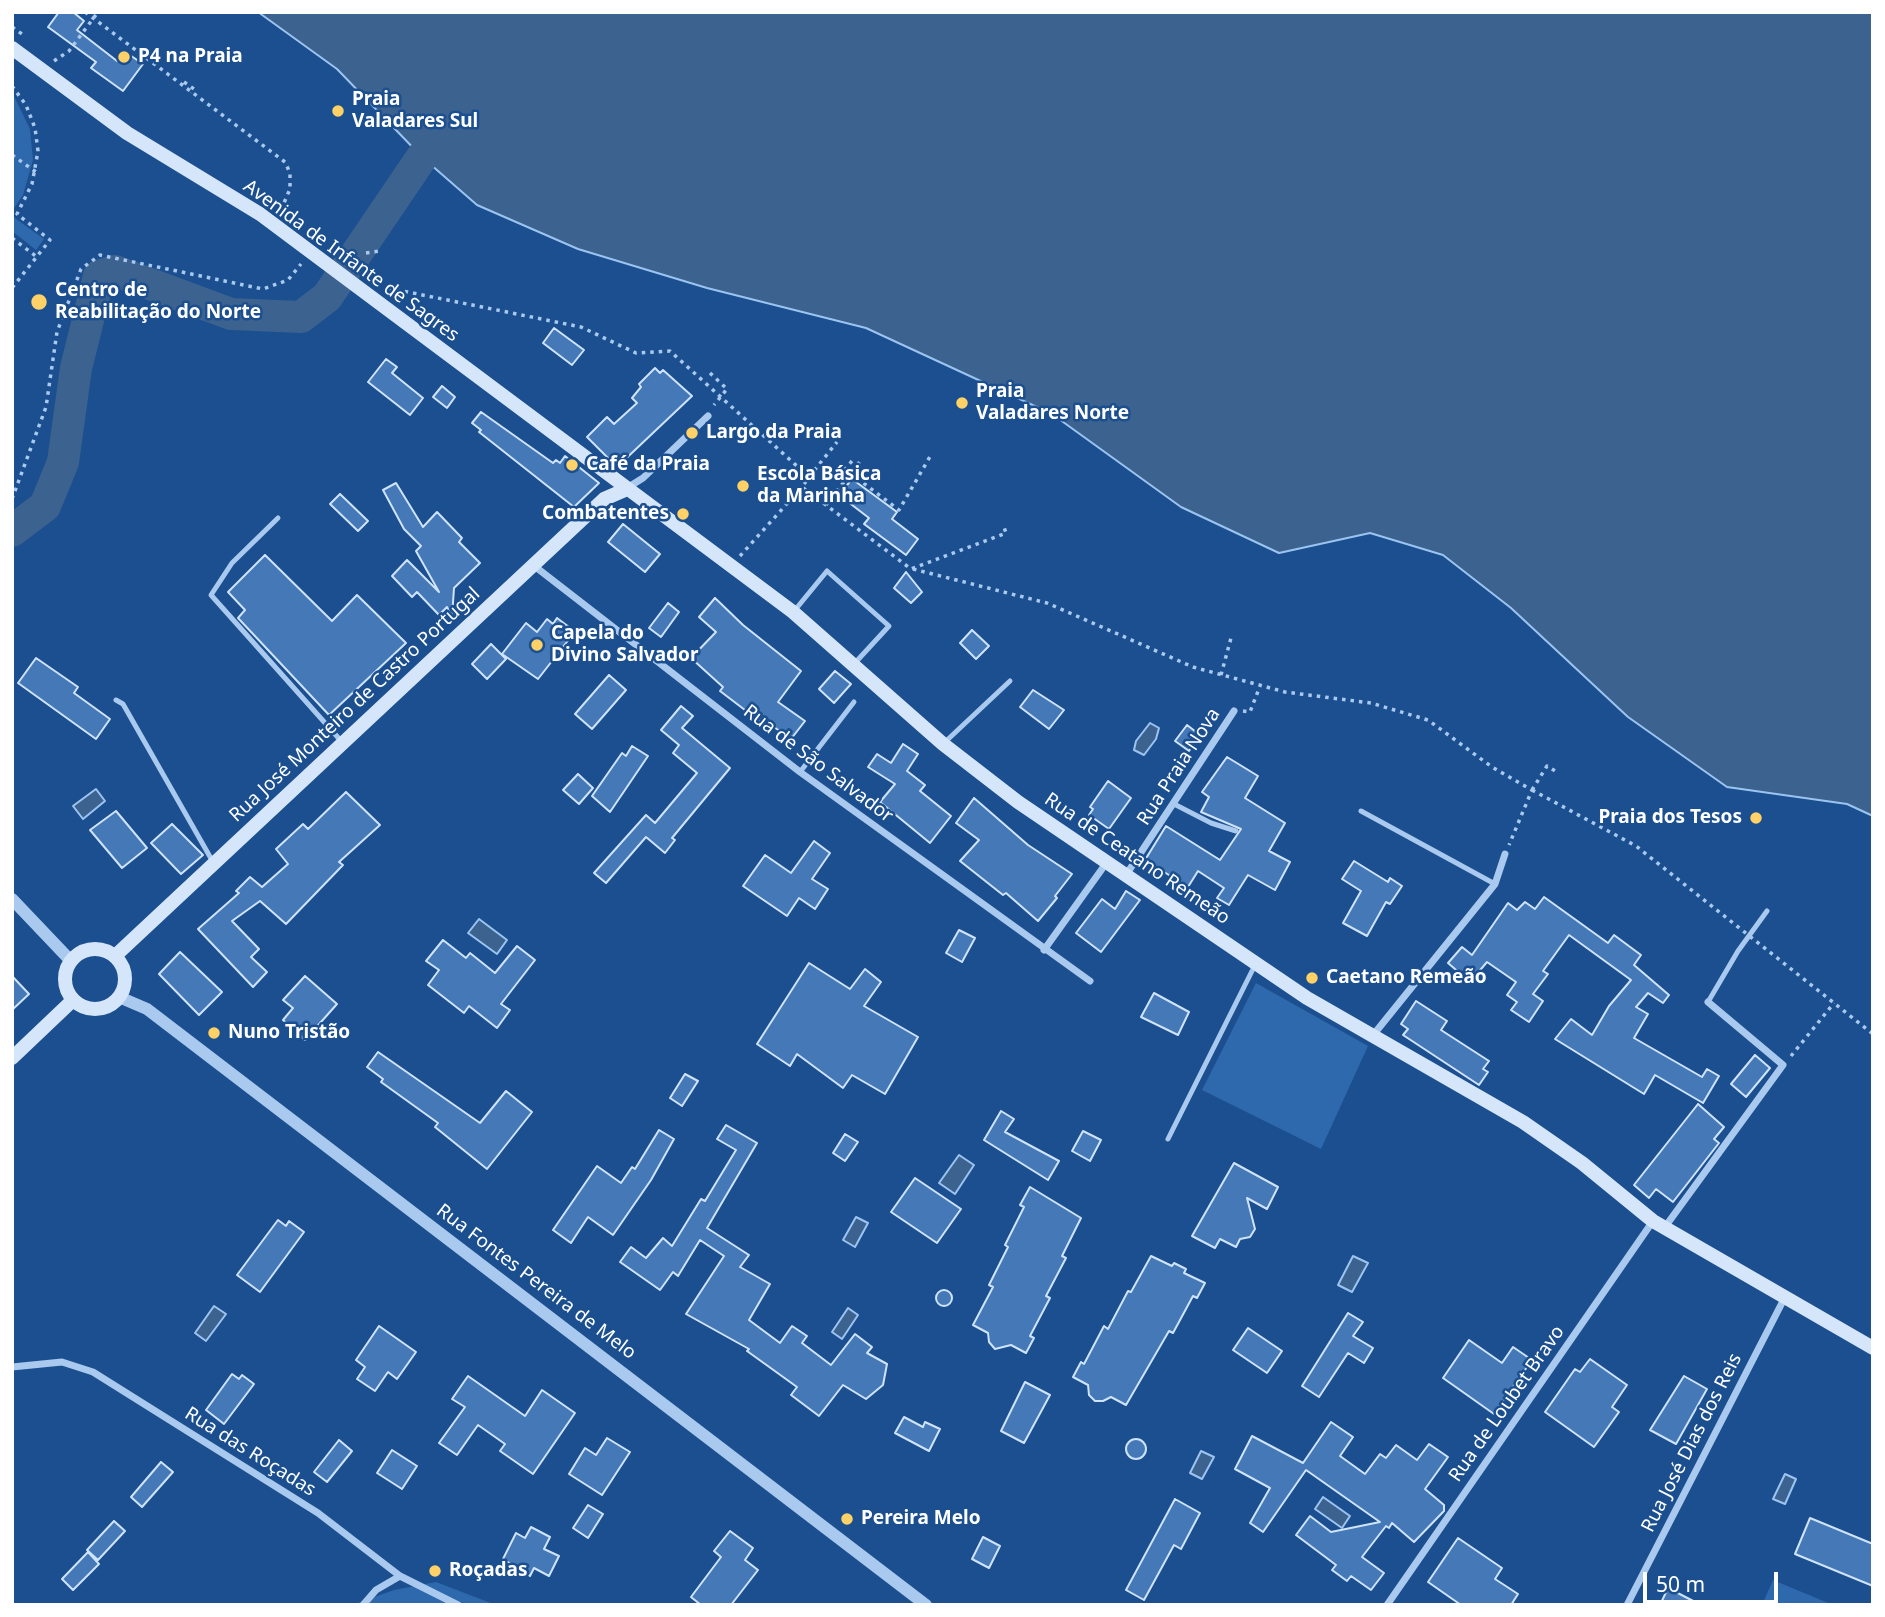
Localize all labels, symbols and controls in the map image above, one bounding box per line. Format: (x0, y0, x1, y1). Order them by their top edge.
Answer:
place label: P4 na Praia (138, 46, 243, 68)
marker: P4 na Praia (116, 49, 132, 65)
place label: Praia Valadares Sul (352, 89, 478, 133)
marker: Praia Valadares Sul (330, 103, 346, 119)
street label: Avenida de Infante de Sagres (239, 175, 463, 347)
place label: Centro de Reabilitação do Norte (55, 280, 261, 324)
marker: Centro de Reabilitação do Norte (29, 292, 49, 312)
place label: Praia Valadares Norte (976, 381, 1129, 425)
marker: Praia Valadares Norte (954, 395, 970, 411)
place label: Largo da Praia (706, 422, 842, 444)
marker: Largo da Praia (684, 425, 700, 441)
place label: Café da Praia (586, 454, 710, 476)
marker: Café da Praia (564, 457, 580, 473)
place label: Escola Básica da Marinha (757, 464, 881, 508)
marker: Escola Básica da Marinha (735, 478, 751, 494)
place label: Combatentes (542, 503, 669, 525)
marker: Combatentes (675, 506, 691, 522)
street label: Rua José Monteiro de Castro Portugal (225, 583, 485, 827)
place label: Capela do Divino Salvador (551, 623, 698, 667)
marker: Capela do Divino Salvador (529, 637, 545, 653)
street label: Rua de São Salvador (739, 700, 897, 828)
street label: Rua Praia Nova (1133, 704, 1225, 830)
street label: Rua de Ceatano Remeão (1040, 788, 1234, 930)
place label: Praia dos Tesos (1598, 807, 1742, 829)
marker: Praia dos Tesos (1748, 810, 1764, 826)
place label: Caetano Remeão (1326, 967, 1487, 989)
marker: Caetano Remeão (1304, 970, 1320, 986)
place label: Nuno Tristão (228, 1022, 350, 1044)
marker: Nuno Tristão (206, 1025, 222, 1041)
street label: Rua Fontes Pereira de Melo (432, 1199, 640, 1365)
street label: Rua de Loubet Bravo (1444, 1321, 1570, 1487)
street label: Rua José Dias dos Reis (1637, 1350, 1747, 1536)
street label: Rua das Roçadas (180, 1403, 320, 1501)
place label: Pereira Melo (861, 1508, 981, 1530)
marker: Pereira Melo (839, 1511, 855, 1527)
scale bar (1647, 1558, 1782, 1602)
place label: Roçadas (449, 1560, 527, 1582)
marker: Roçadas (427, 1563, 443, 1579)
text: 50 m (1656, 1570, 1705, 1598)

